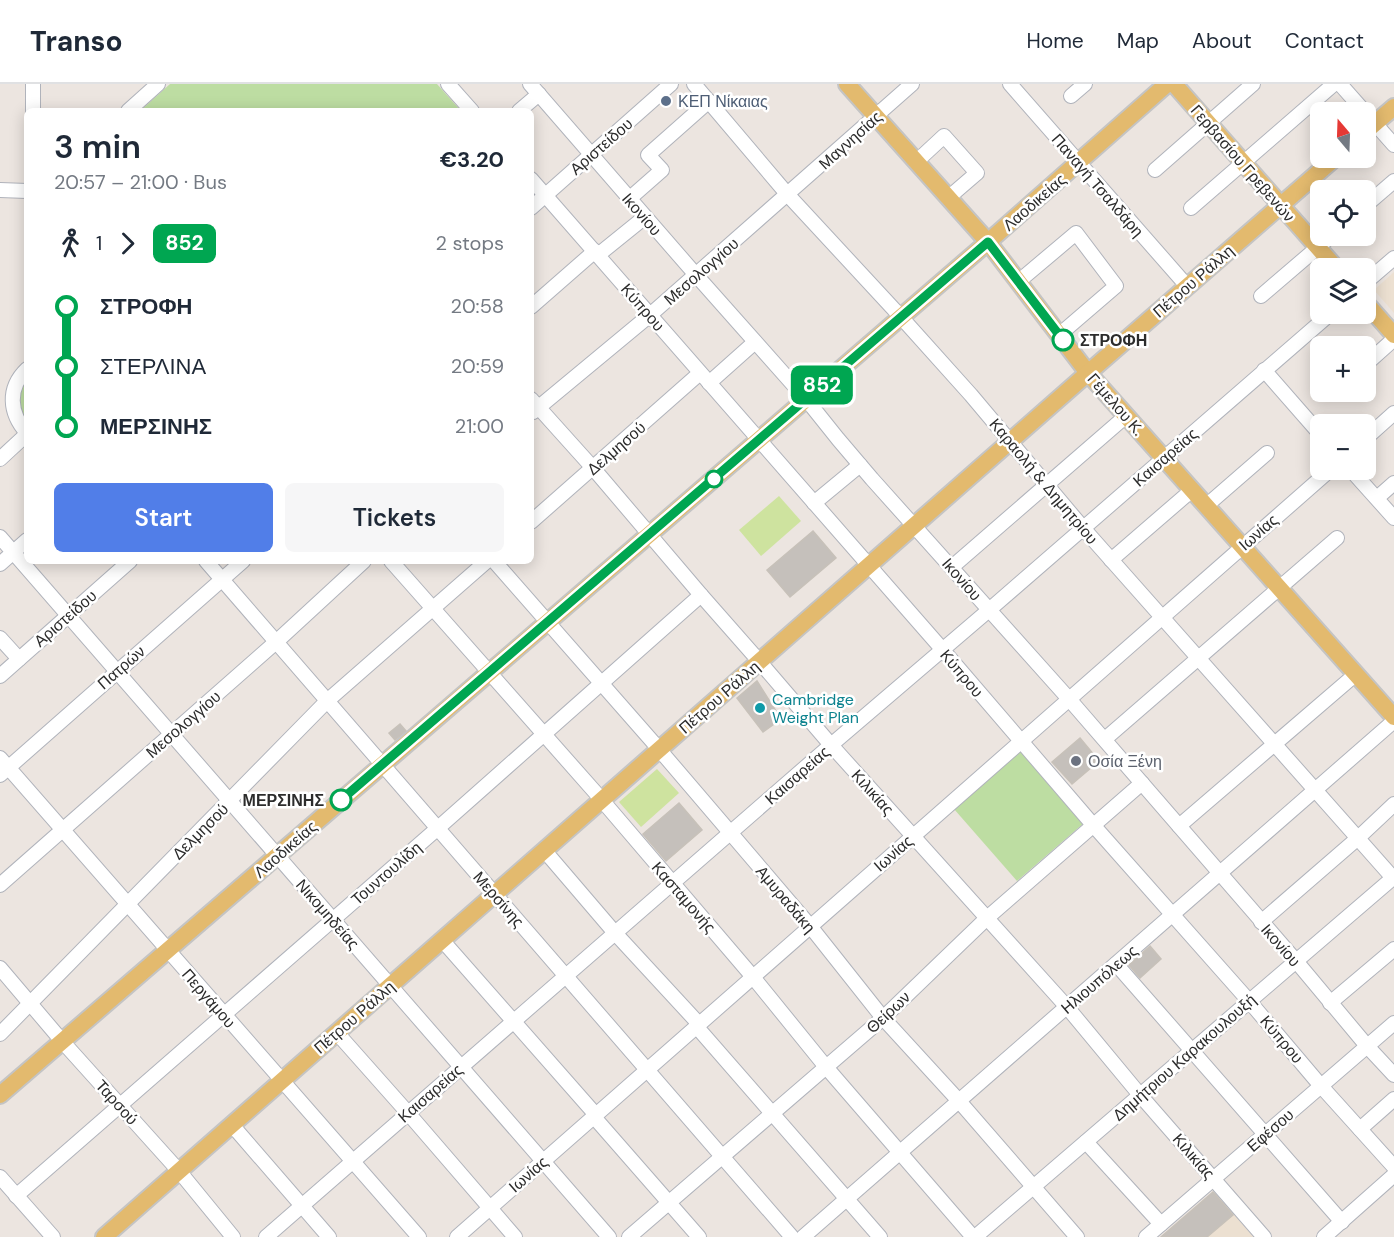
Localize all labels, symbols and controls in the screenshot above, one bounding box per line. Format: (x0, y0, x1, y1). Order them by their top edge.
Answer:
text: Transo (30, 23, 123, 60)
text: Home (1026, 27, 1084, 55)
text: Map (1117, 27, 1159, 55)
text: About (1192, 27, 1252, 55)
text: Contact (1285, 27, 1364, 55)
place label: ΚΕΠ Νίκαιας (678, 91, 768, 112)
marker: ΚΕΠ Νίκαιας (659, 94, 673, 108)
street label: Γερβασίου Γρεβενών (1186, 100, 1299, 226)
north arrow (1310, 102, 1376, 168)
map controls (1310, 102, 1376, 480)
street label: Μαγνησίας (814, 106, 887, 174)
street label: Αριστείδου (565, 113, 637, 179)
text: 3 min (54, 125, 141, 168)
street label: Παναγή Τσαλδάρη (1047, 129, 1148, 241)
text: €3.20 (440, 145, 504, 174)
text: 20:57 – 21:00 · Bus (54, 169, 227, 195)
street label: Λαοδικείας (998, 169, 1070, 236)
button: locate (1310, 180, 1376, 246)
street label: Ικονίου (617, 188, 666, 240)
icon: walk (54, 227, 87, 260)
icon: forward (111, 227, 144, 260)
text: 852 (165, 229, 204, 257)
text: 1 (96, 230, 102, 256)
text: 2 stops (436, 230, 504, 256)
street label: Μεσολογγίου (659, 233, 743, 310)
street label: Πέτρου Ράλλη (1148, 240, 1238, 322)
button: layers (1310, 258, 1376, 324)
street label: Κύπρου (616, 279, 669, 336)
text: ΣΤΡΟΦΗ (100, 292, 192, 321)
text: 20:58 (451, 293, 504, 319)
marker: ΣΤΡΟΦΗ (1052, 329, 1074, 351)
place label: ΣΤΡΟΦΗ (1080, 330, 1147, 351)
button: + (1310, 336, 1376, 402)
text: ΣΤΕΡΛΙΝΑ (100, 352, 206, 381)
text: 20:59 (451, 353, 504, 379)
line badge: 852 (788, 366, 856, 404)
street label: Γέμελου Κ. (1083, 369, 1148, 440)
text: 852 (803, 371, 841, 399)
text: ΜΕΡΣΙΝΗΣ (100, 412, 212, 441)
text: 21:00 (455, 413, 504, 439)
street label: Καραολή & Δημητρίου (985, 414, 1102, 549)
button: − (1310, 414, 1376, 480)
street label: Δελμησού (582, 417, 650, 480)
street label: Καισαρείας (1129, 423, 1202, 491)
unlabelled marker (705, 470, 723, 488)
button: Start (54, 483, 273, 552)
button: Tickets (285, 483, 504, 552)
street label: Ιωνίας (1234, 509, 1283, 555)
street label: Ικονίου (937, 553, 986, 605)
street label: Αριστείδου (29, 585, 101, 651)
street label: Πατρών (93, 641, 150, 694)
street label: Κύπρου (935, 645, 988, 702)
street label: Πέτρου Ράλλη (674, 656, 764, 738)
street label: Μεσολογγίου (141, 686, 225, 763)
place label: Cambridge Weight Plan (772, 689, 859, 728)
marker: Cambridge Weight Plan (753, 701, 767, 715)
street label: Καισαρείας (761, 741, 834, 809)
place label: Οσία Ξένη (1088, 751, 1162, 772)
marker: Οσία Ξένη (1069, 754, 1083, 768)
street label: Κιλικίας (847, 765, 899, 820)
marker: ΜΕΡΣΙΝΗΣ (330, 789, 352, 811)
place label: ΜΕΡΣΙΝΗΣ (243, 790, 324, 811)
street label: Δελμησού (168, 799, 233, 864)
street label: Λαοδικείας (249, 816, 321, 883)
street label: Ιωνίας (869, 830, 918, 876)
street label: Τουντουλίδη (347, 837, 426, 910)
street label: Κασταμονής (647, 857, 720, 938)
street label: Αμυραδάκη (751, 861, 820, 937)
street label: Μερσίνης (469, 867, 529, 932)
street label: Νικομηδείας (291, 875, 364, 954)
street label: Ικονίου (1256, 919, 1305, 971)
street label: Ηλιουπόλεως (1057, 940, 1142, 1018)
street label: Περγάμου (177, 964, 240, 1032)
street label: Πέτρου Ράλλη (309, 976, 399, 1058)
street label: Θείρων (862, 987, 915, 1038)
street label: Δημήτριου Καρακουλουξή (1108, 989, 1260, 1126)
street label: Κύπρου (1255, 1011, 1308, 1068)
street label: Καισαρείας (394, 1059, 467, 1127)
street label: Ταρσού (91, 1075, 142, 1129)
street label: Εφέσου (1242, 1104, 1298, 1157)
street label: Κιλικίας (1168, 1129, 1220, 1184)
street label: Ιωνίας (504, 1151, 553, 1197)

